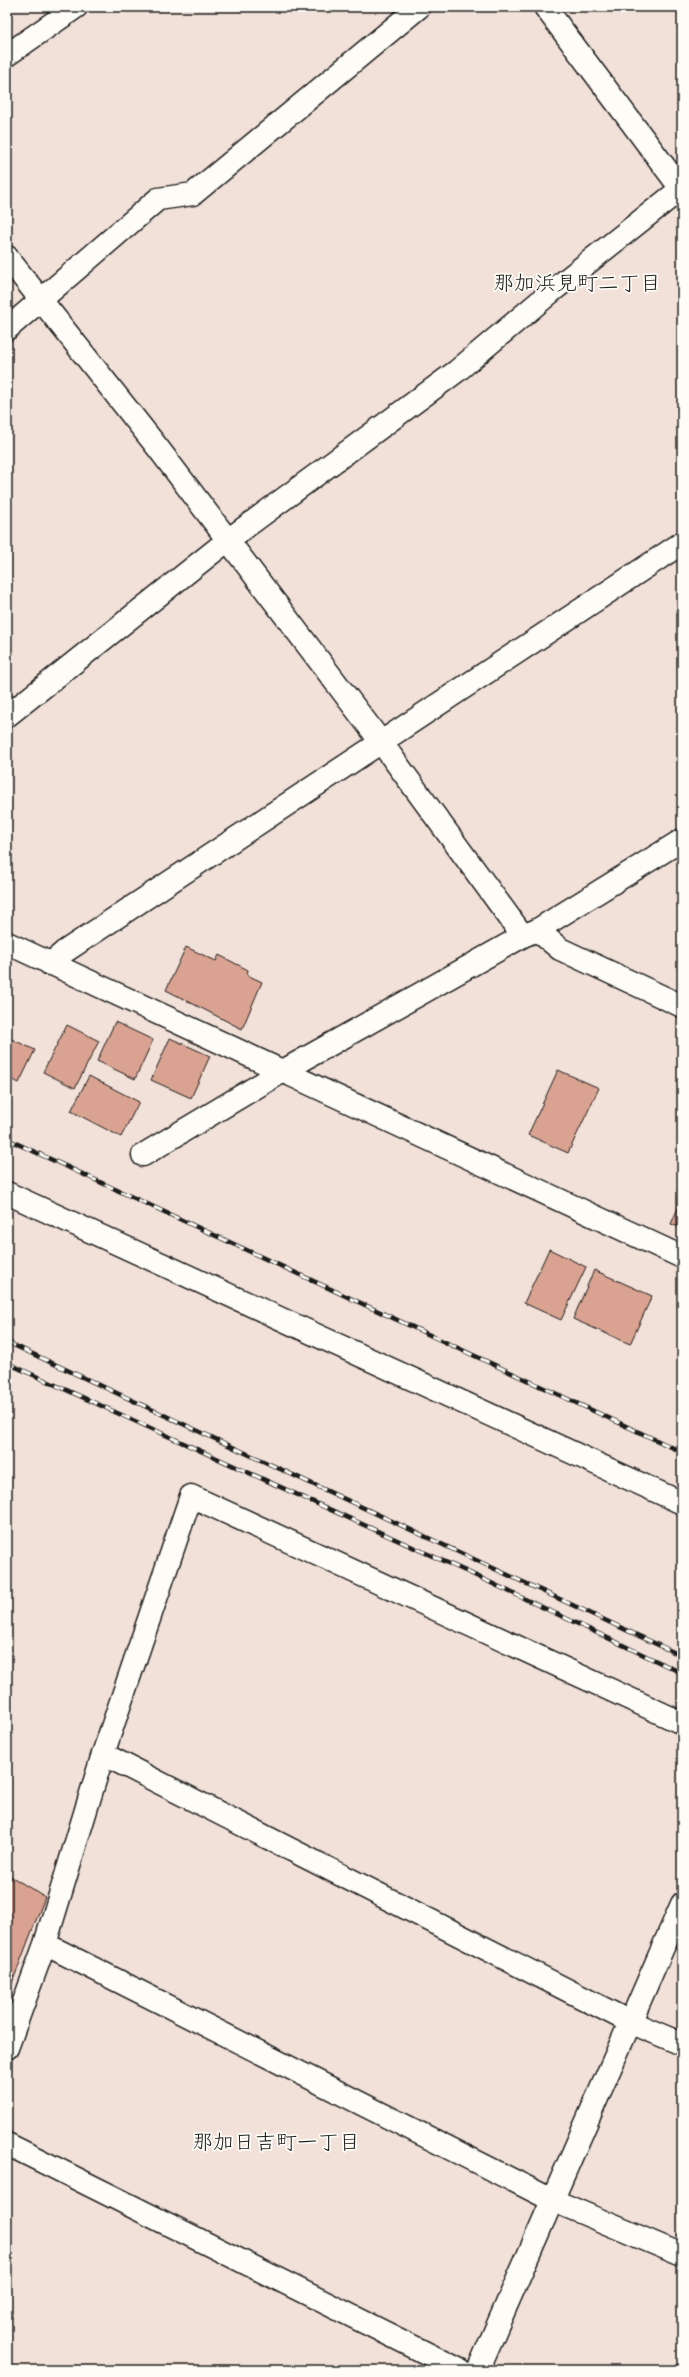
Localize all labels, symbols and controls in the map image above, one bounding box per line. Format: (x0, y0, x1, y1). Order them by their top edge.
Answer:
district label: 那加浜見町二丁目 (493, 270, 661, 296)
district label: 那加日吉町一丁目 (192, 2129, 360, 2155)

